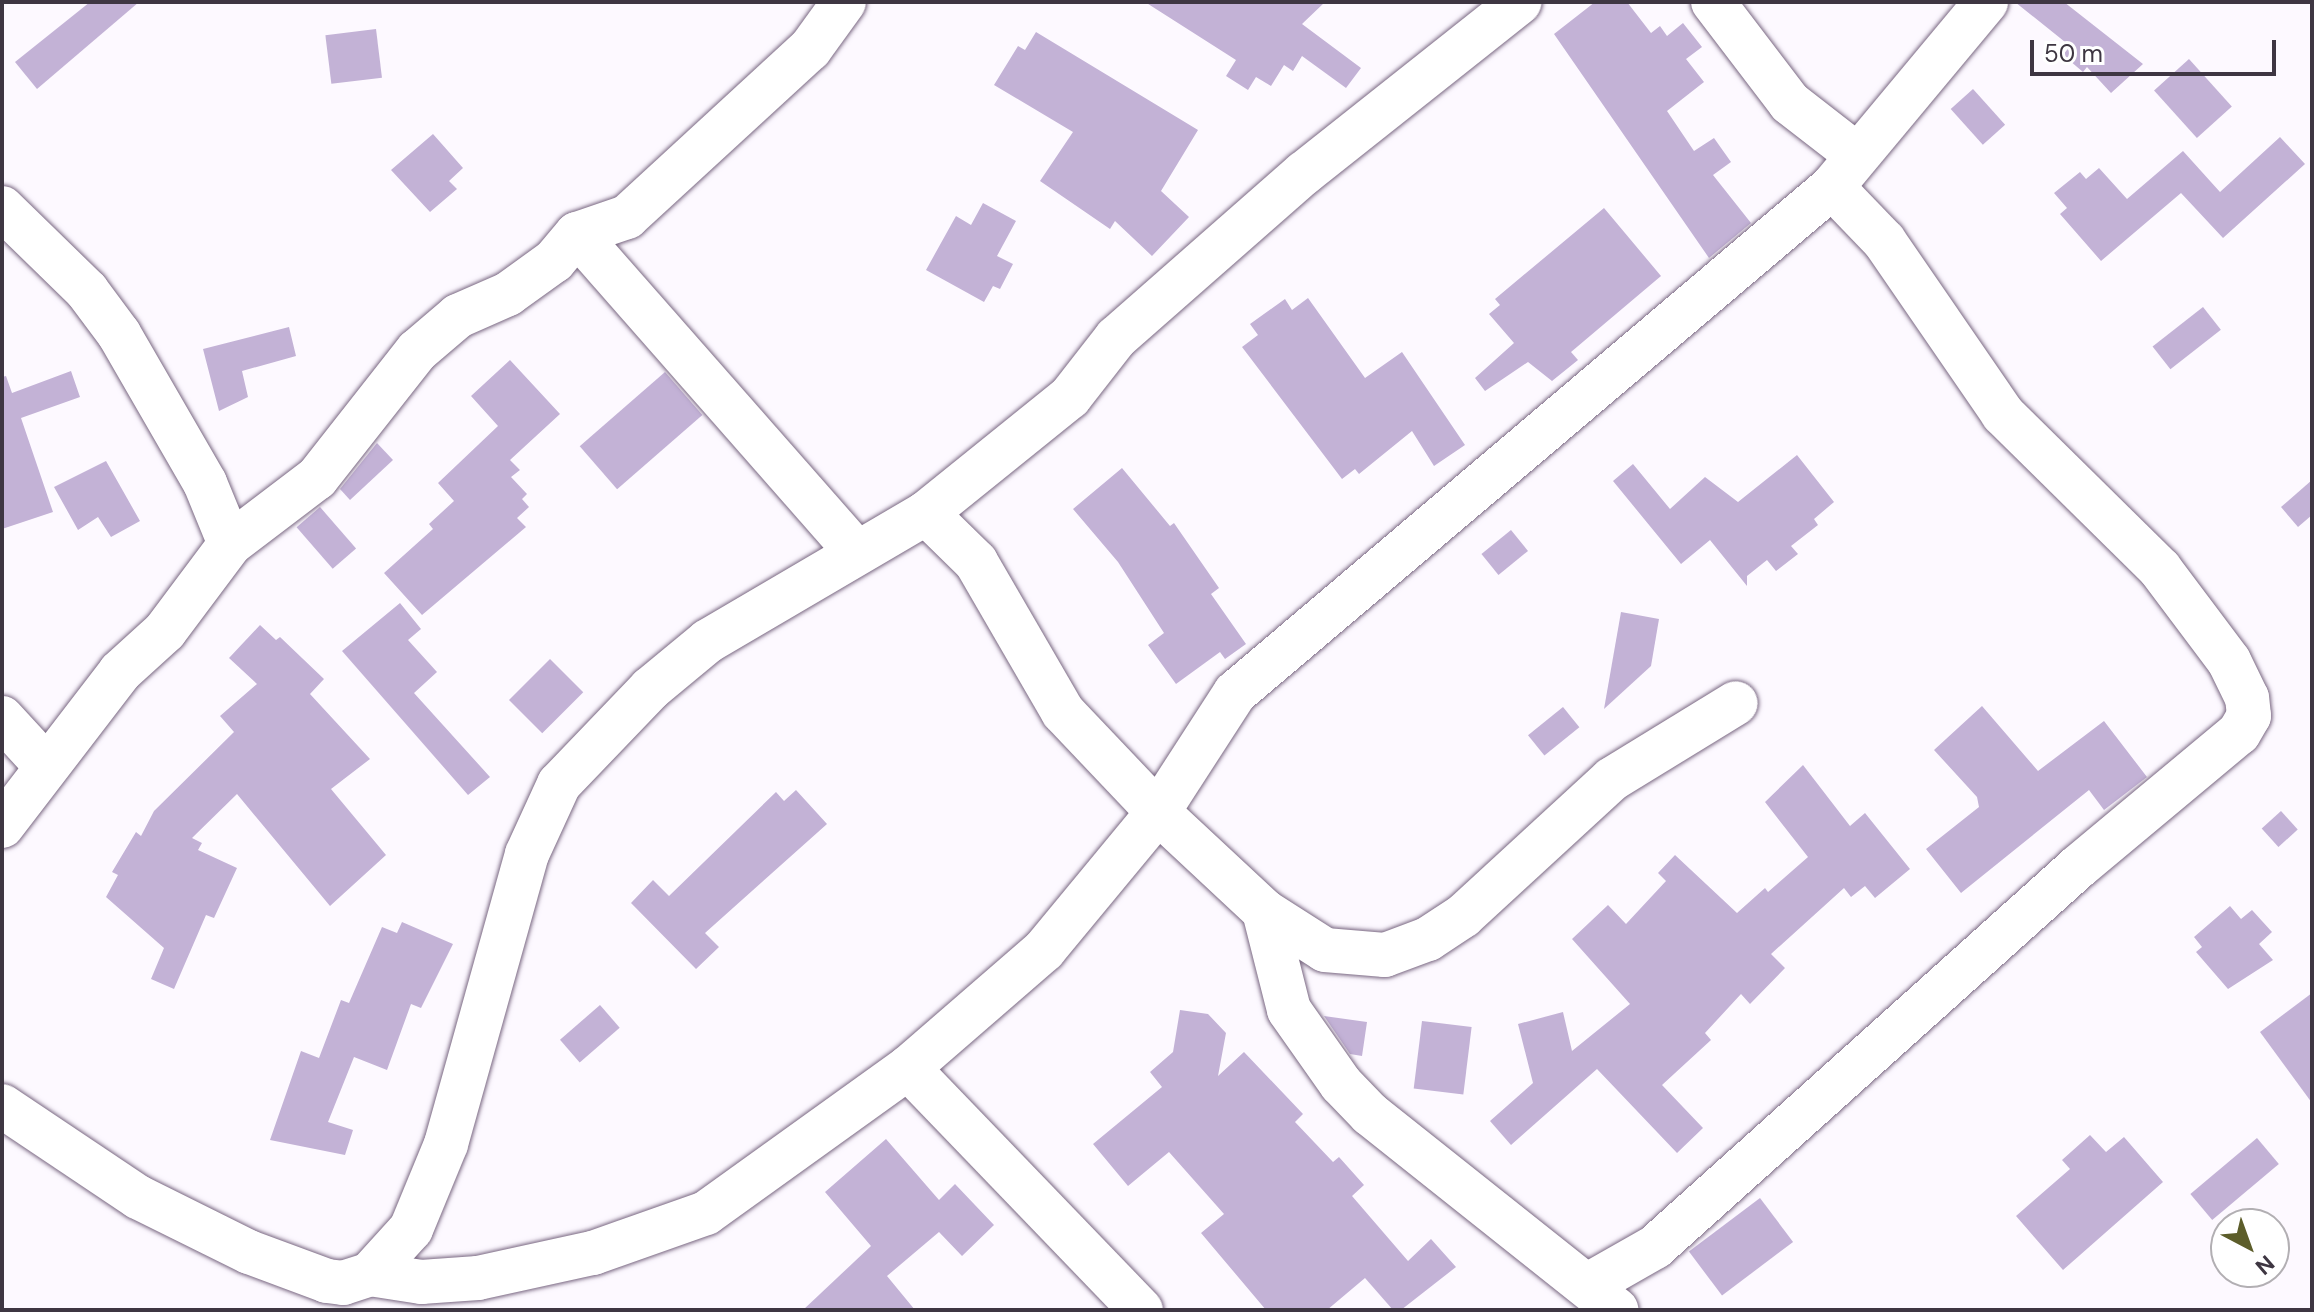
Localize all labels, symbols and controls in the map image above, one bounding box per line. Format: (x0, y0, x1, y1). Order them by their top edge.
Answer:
scale bar (2034, 24, 2280, 74)
text: 50 m (2044, 38, 2103, 69)
north arrow (2210, 1208, 2290, 1288)
text: N (2249, 1249, 2280, 1281)

